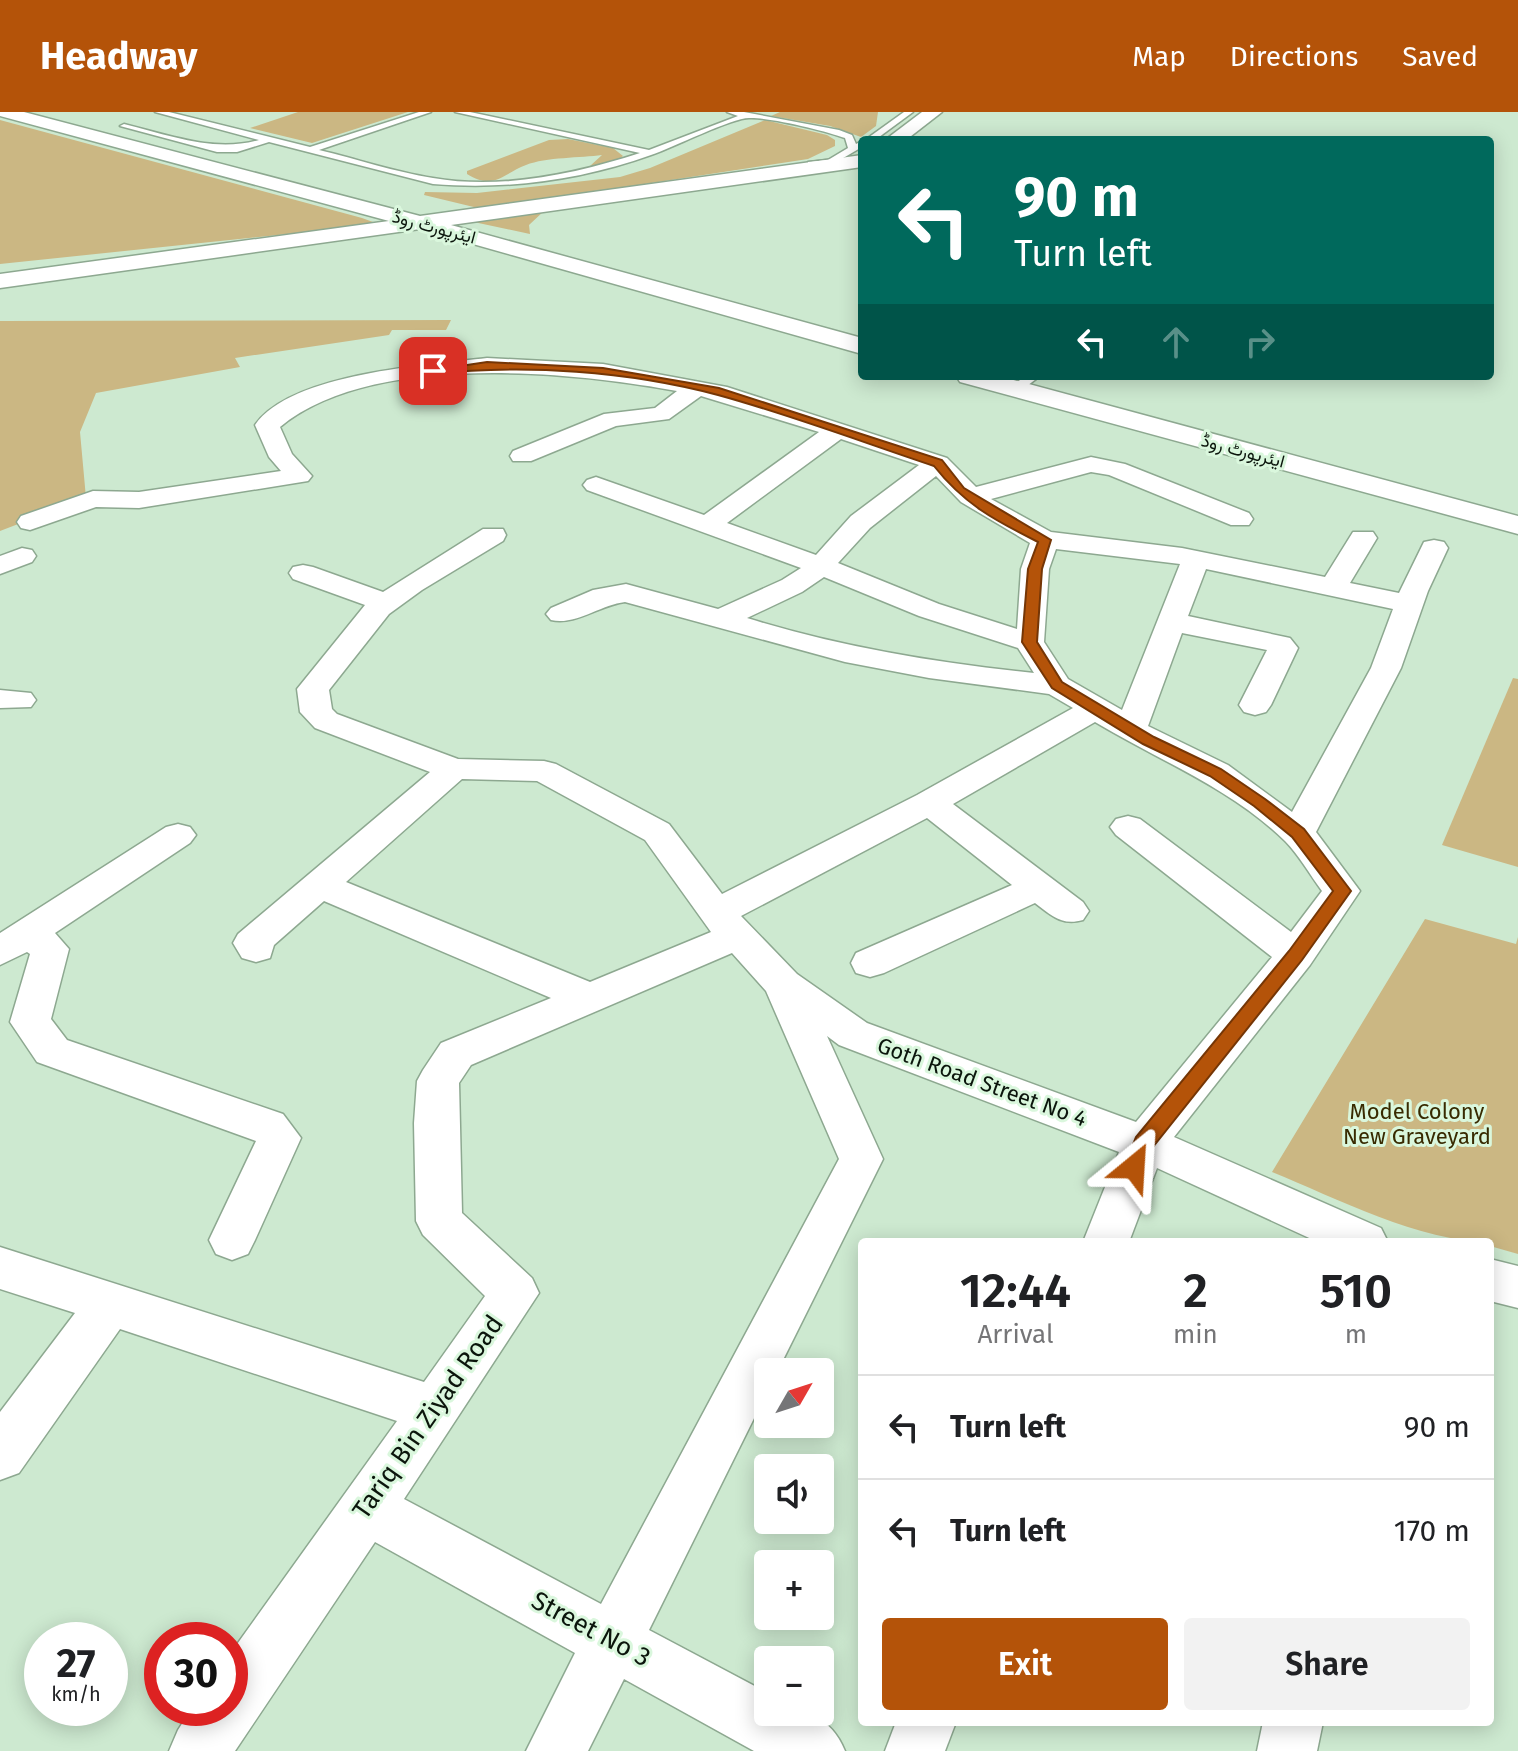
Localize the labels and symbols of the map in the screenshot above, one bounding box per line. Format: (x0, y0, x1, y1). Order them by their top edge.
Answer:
street label: ایئرپورٹ روڈ (390, 205, 478, 250)
pin (399, 337, 467, 405)
street label: ایئرپورٹ روڈ (1199, 429, 1287, 474)
street label: Goth Road Street No 4 (874, 1032, 1091, 1133)
park label: Model Colony New Graveyard (1343, 1098, 1491, 1150)
position arrow (1092, 1125, 1176, 1209)
street label: Tariq Bin Ziyad Road (346, 1309, 510, 1525)
north arrow (754, 1358, 834, 1438)
street label: Street No 3 (526, 1585, 656, 1673)
speed limit sign: 30 (144, 1622, 248, 1726)

